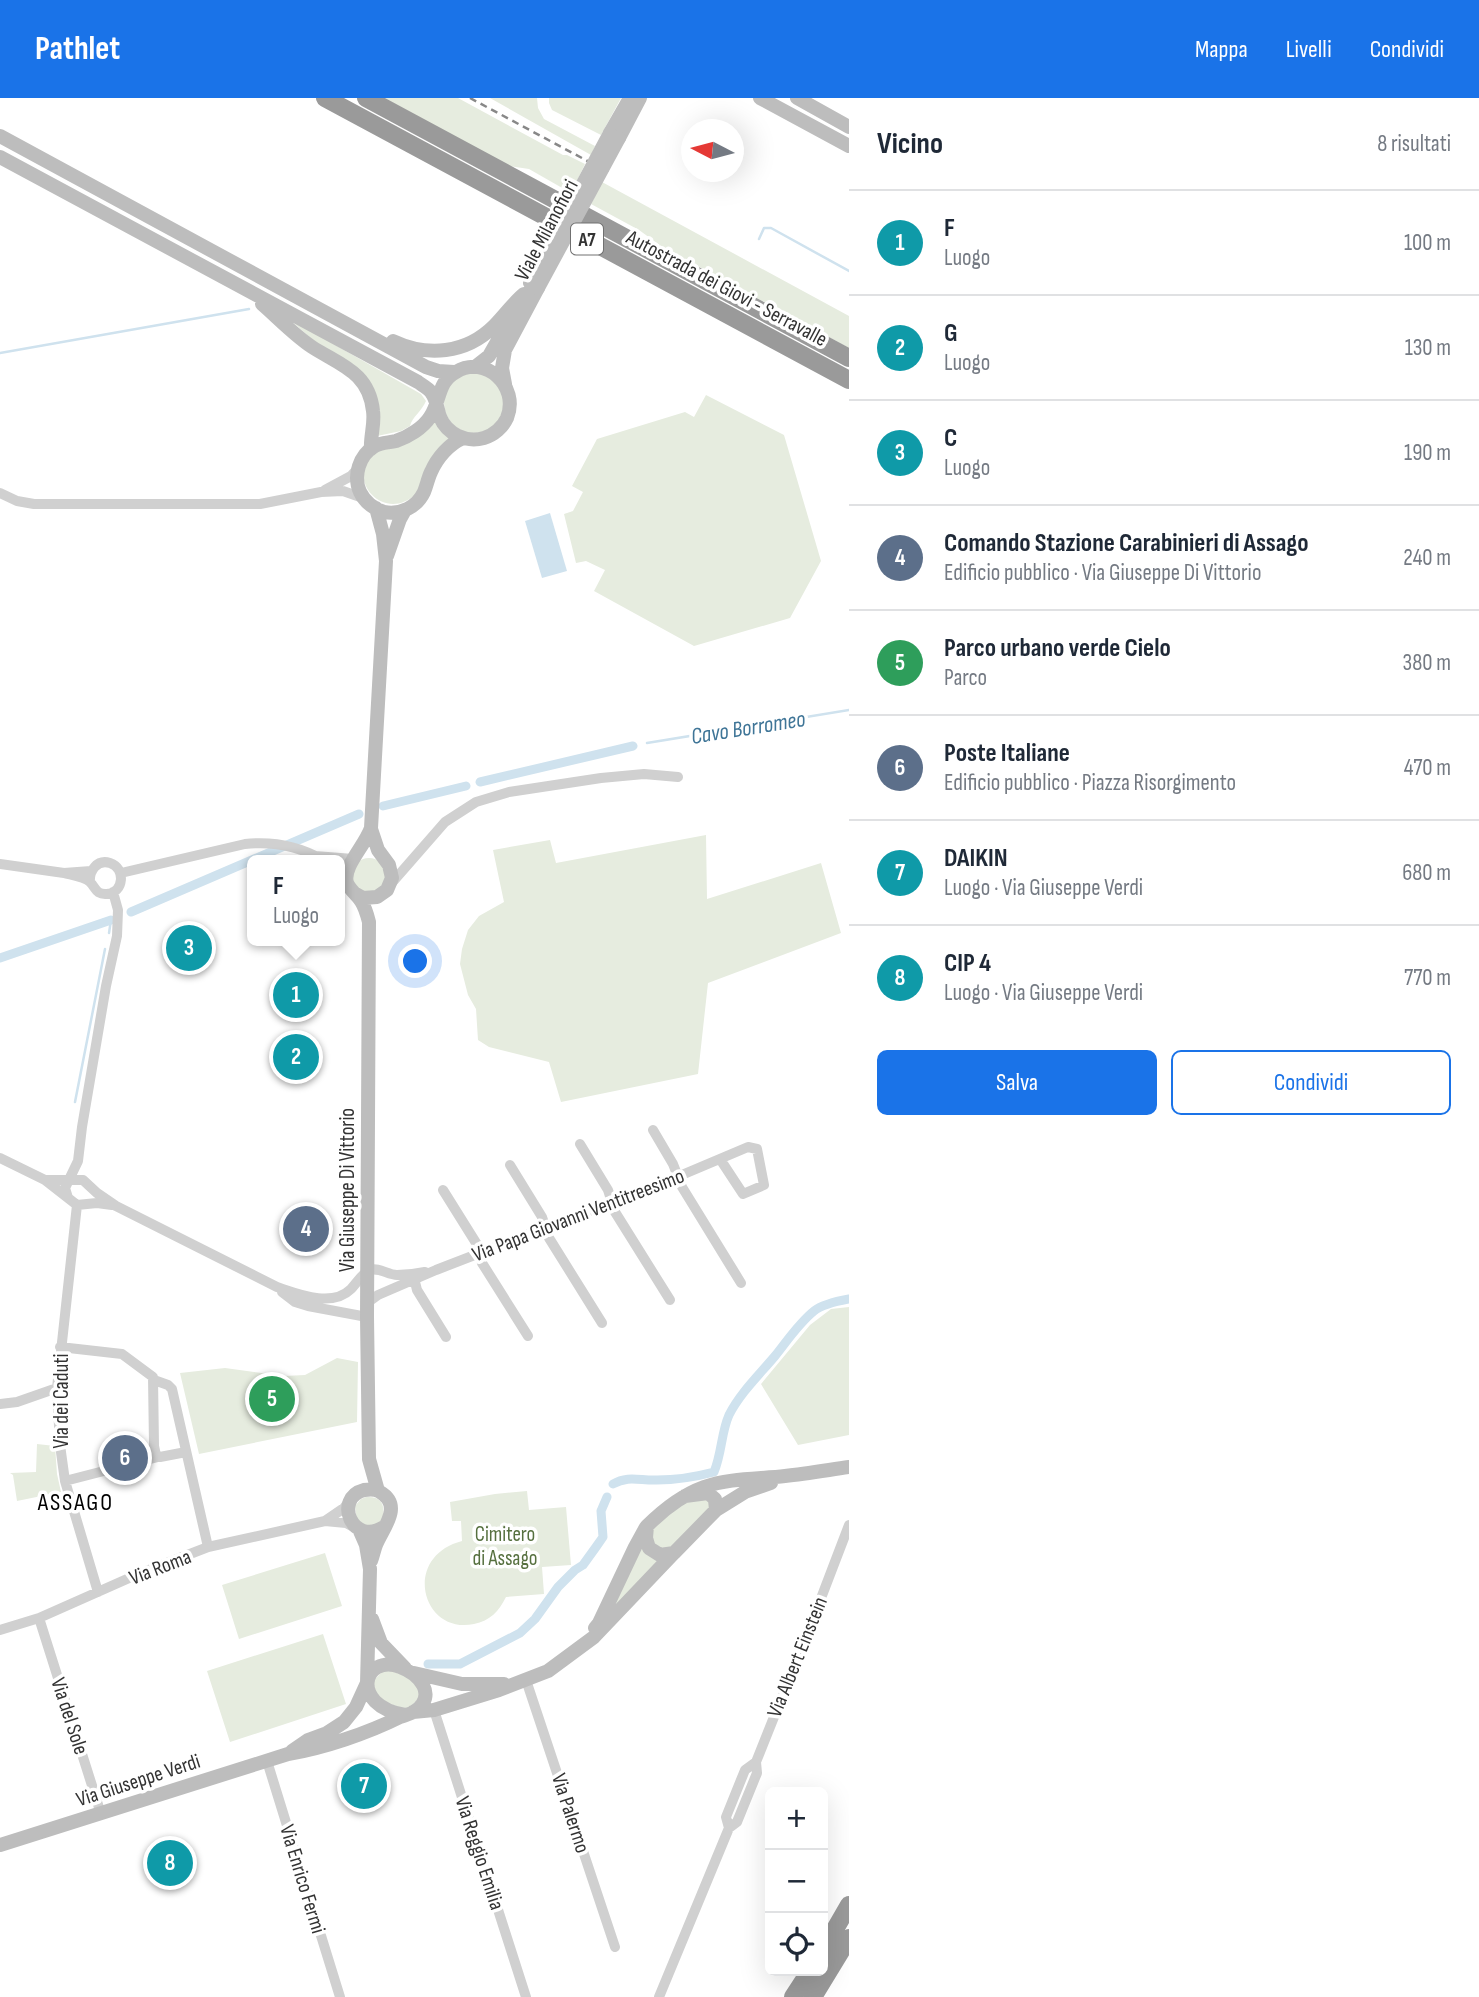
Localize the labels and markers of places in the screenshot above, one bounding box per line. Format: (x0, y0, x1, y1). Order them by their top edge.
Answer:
pin: 3 (166, 922, 212, 974)
pin: 1 (273, 969, 319, 1021)
pin: 2 (273, 1031, 319, 1083)
pin: 4 (283, 1203, 329, 1255)
pin: 5 (249, 1373, 295, 1425)
pin: 6 (102, 1432, 148, 1484)
pin: 7 (341, 1760, 387, 1812)
pin: 8 (147, 1837, 193, 1889)

